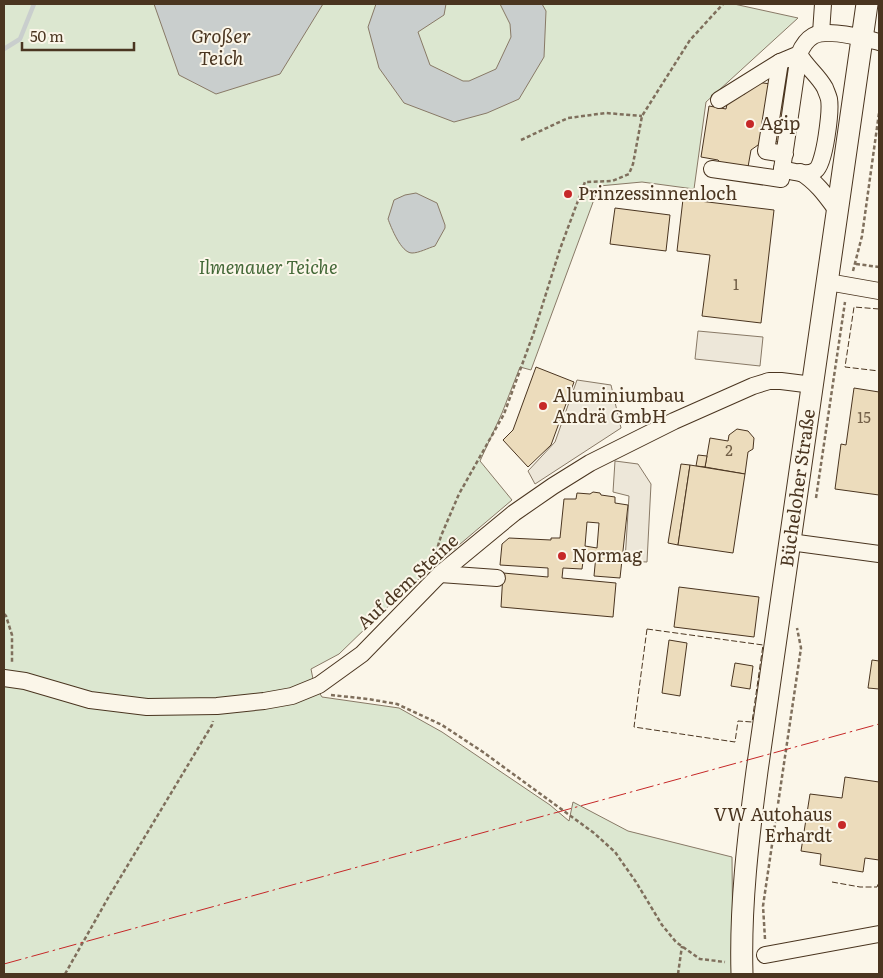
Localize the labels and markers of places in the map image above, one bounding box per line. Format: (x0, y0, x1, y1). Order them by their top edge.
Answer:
place label: Agip (760, 109, 800, 136)
marker: Agip (744, 118, 756, 130)
place label: Prinzessinnenloch (578, 179, 737, 206)
marker: Prinzessinnenloch (562, 188, 574, 200)
place label: Aluminiumbau Andrä GmbH (553, 381, 685, 429)
marker: Aluminiumbau Andrä GmbH (537, 400, 549, 412)
place label: Normag (572, 541, 643, 568)
marker: Normag (556, 550, 568, 562)
place label: VW Autohaus Erhardt (714, 800, 833, 848)
marker: VW Autohaus Erhardt (836, 819, 848, 831)

